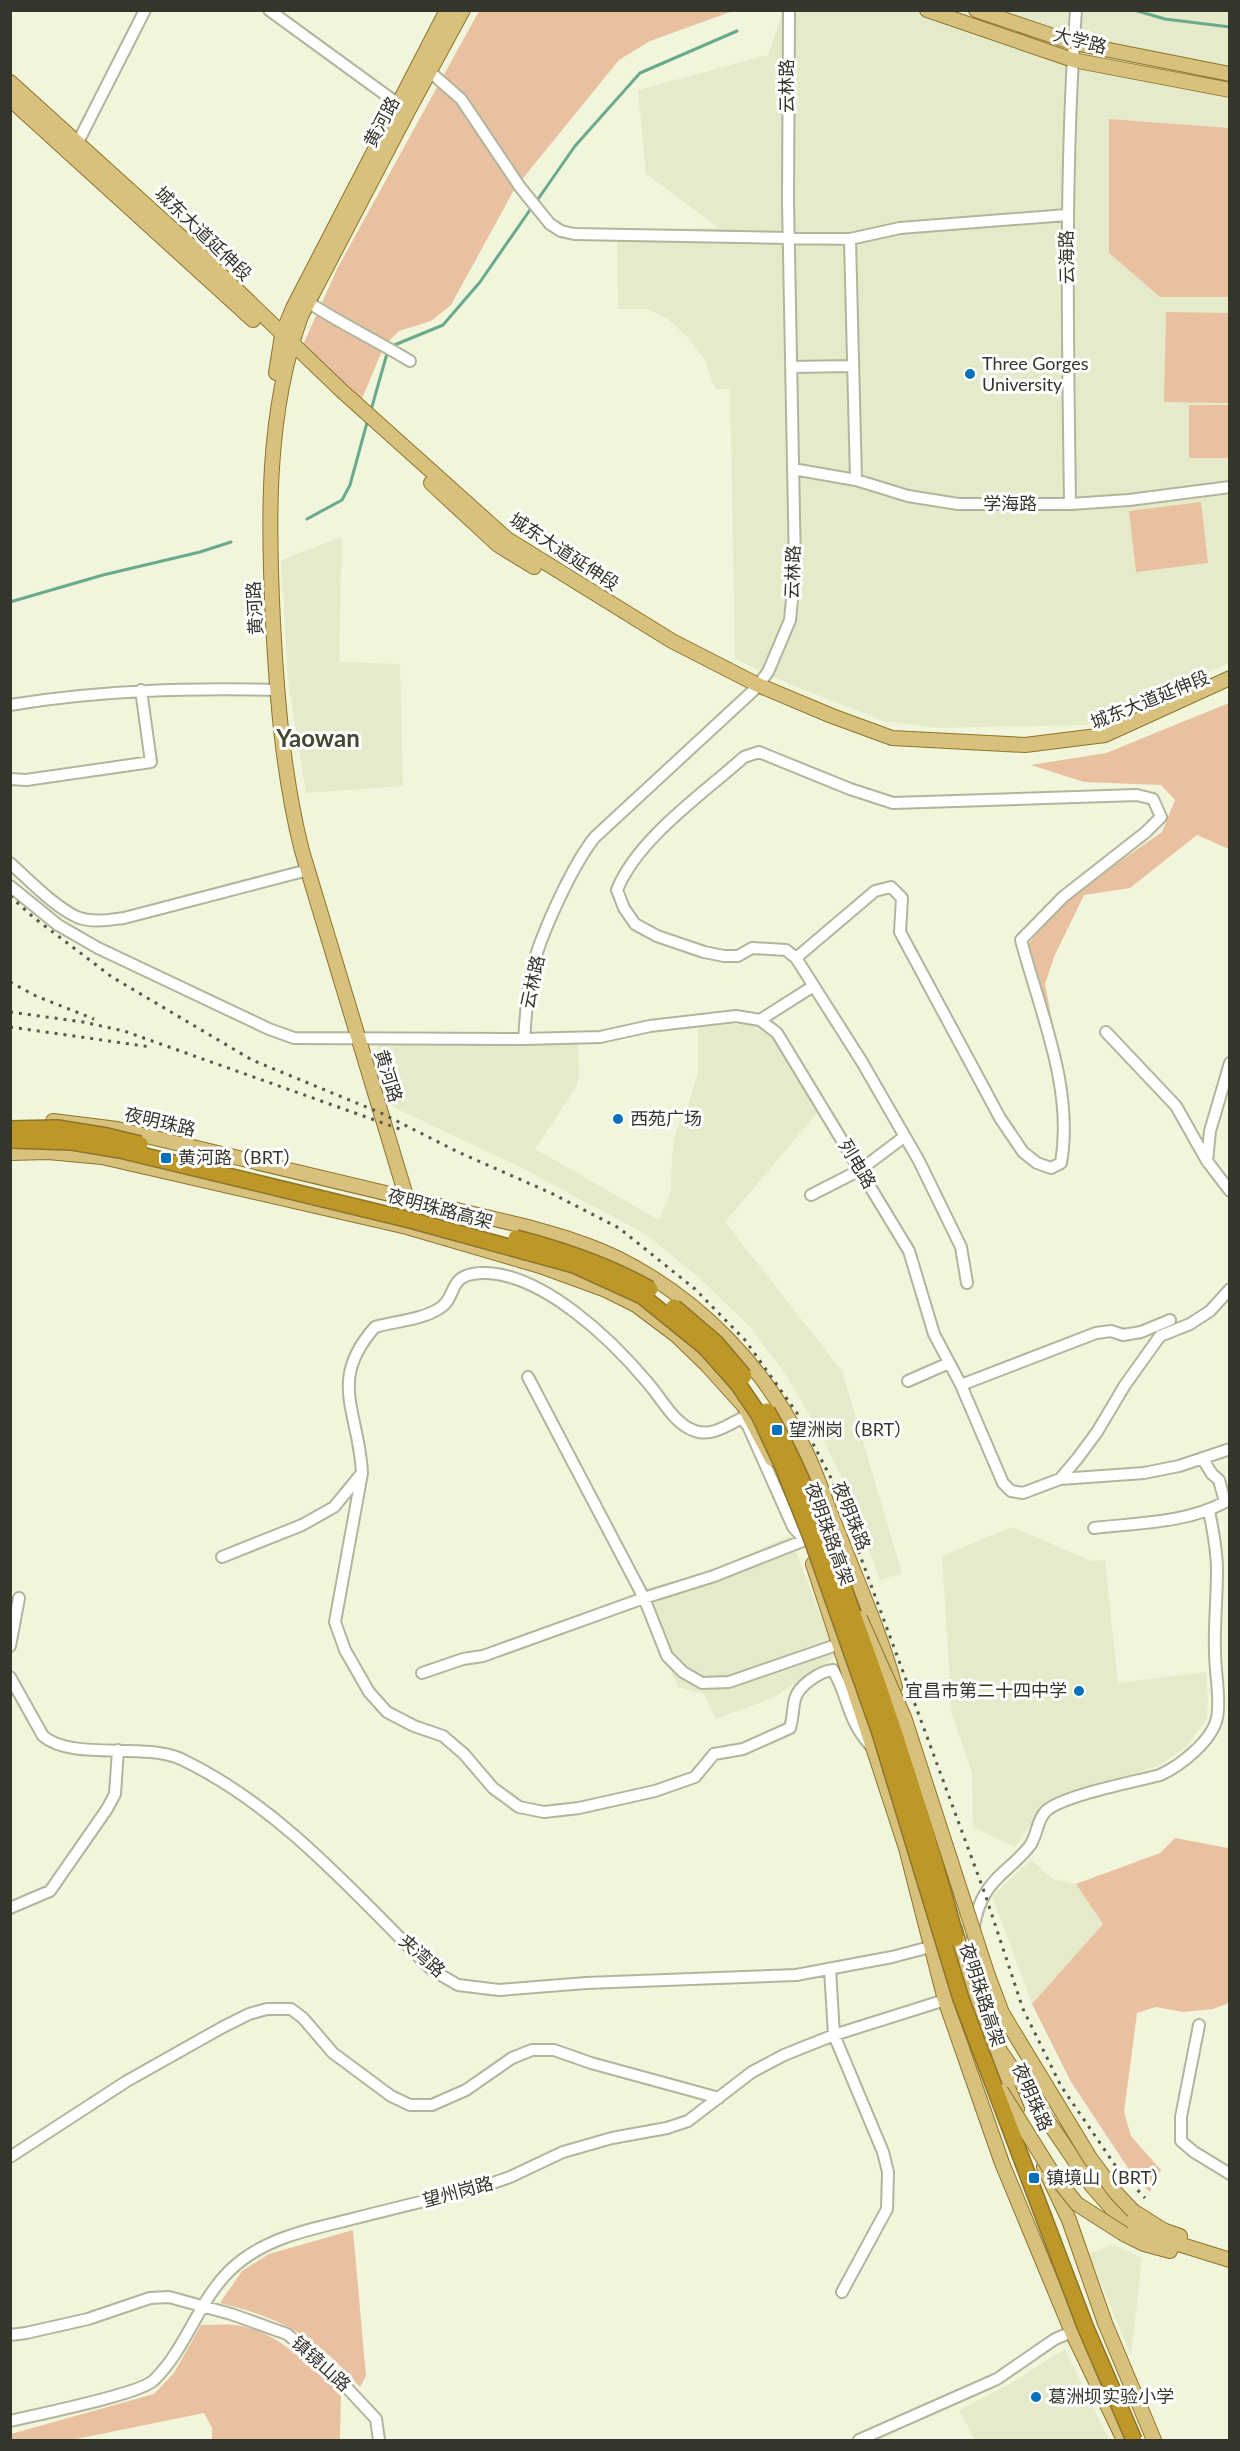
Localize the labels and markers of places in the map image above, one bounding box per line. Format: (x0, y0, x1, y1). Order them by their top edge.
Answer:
place label: Three Gorges University (982, 352, 1089, 395)
marker: Three Gorges University (963, 367, 977, 381)
place label: 西苑广场 (630, 1107, 702, 1129)
marker: 西苑广场 (611, 1112, 625, 1126)
place label: 黄河路（BRT） (178, 1146, 301, 1168)
marker: 黄河路（BRT） (159, 1151, 173, 1165)
place label: 望洲岗（BRT） (789, 1418, 912, 1440)
marker: 望洲岗（BRT） (770, 1423, 784, 1437)
place label: 宜昌市第二十四中学 (905, 1679, 1067, 1701)
marker: 宜昌市第二十四中学 (1072, 1684, 1086, 1698)
place label: 镇境山（BRT） (1046, 2166, 1169, 2188)
marker: 镇境山（BRT） (1027, 2171, 1041, 2185)
place label: 葛洲坝实验小学 (1048, 2385, 1174, 2407)
marker: 葛洲坝实验小学 (1029, 2390, 1043, 2404)

